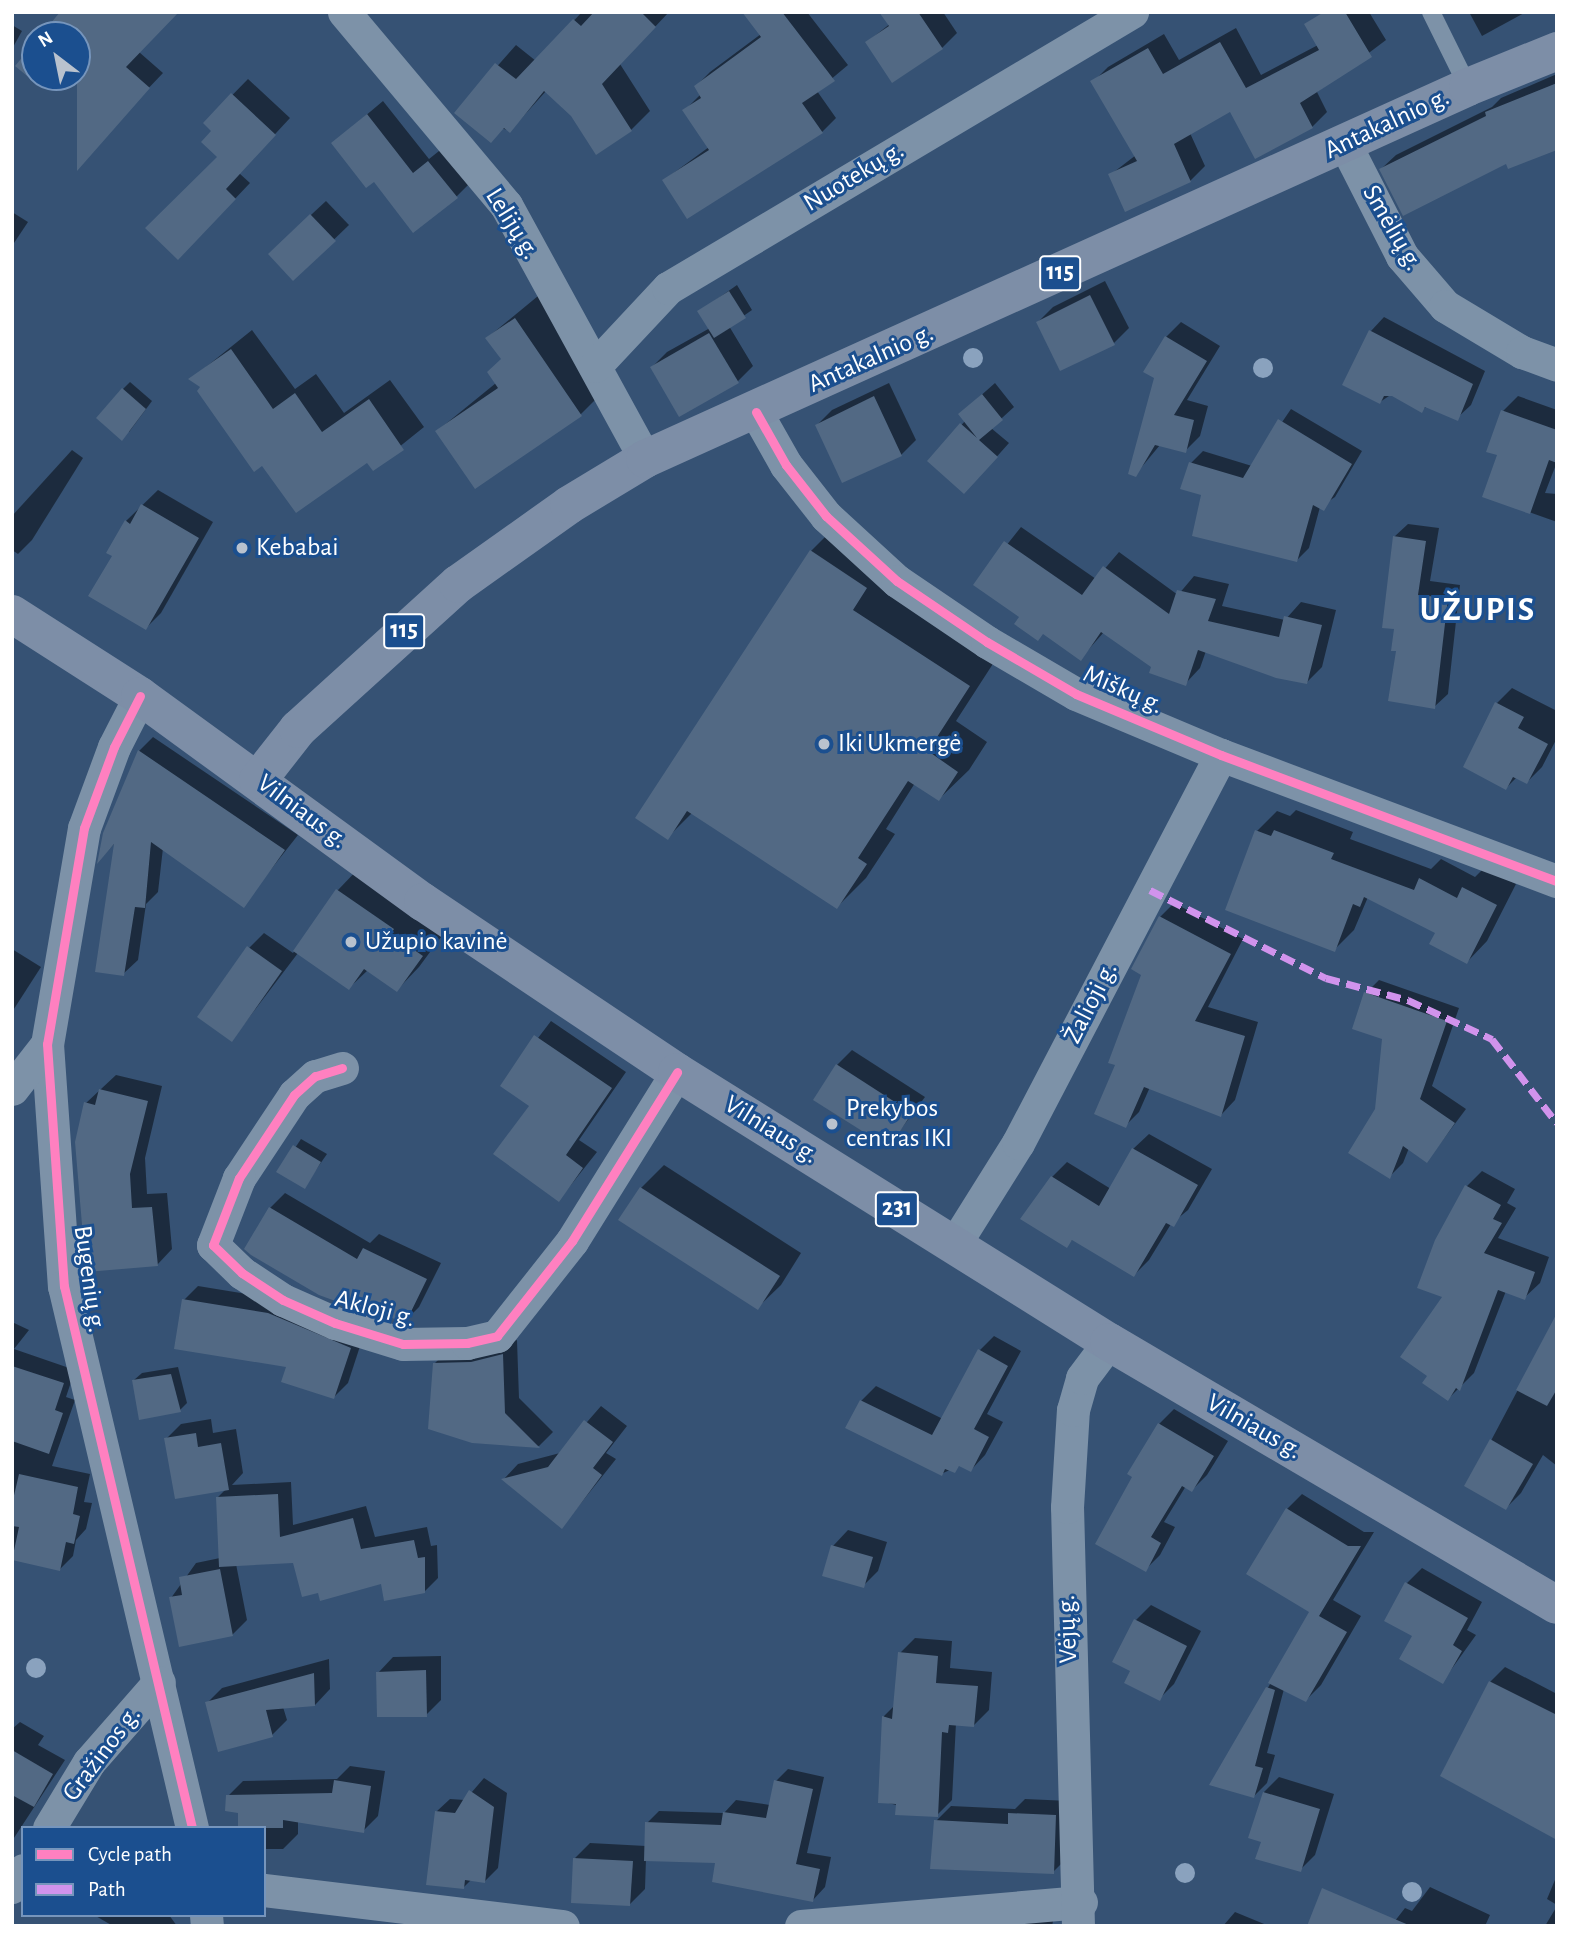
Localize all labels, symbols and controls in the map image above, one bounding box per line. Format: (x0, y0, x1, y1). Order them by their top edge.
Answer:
north arrow (21, 21, 91, 91)
text: N (35, 28, 56, 51)
street label: Antakalnio g. (1320, 82, 1454, 166)
street label: Nuotekų g. (798, 135, 910, 219)
street label: Smėlių g. (1355, 180, 1429, 276)
street label: Lelijų g. (478, 183, 546, 265)
road number: 115 (1039, 252, 1081, 294)
street label: Antakalnio g. (804, 318, 938, 400)
place label: Kebabai (256, 532, 339, 564)
marker: Kebabai (234, 540, 250, 556)
district label: UŽUPIS (1420, 591, 1536, 631)
road number: 115 (383, 610, 425, 652)
street label: Miškų g. (1078, 659, 1168, 721)
place label: Iki Ukmergė (838, 728, 961, 760)
marker: Iki Ukmergė (816, 736, 832, 752)
street label: Vilniaus g. (251, 768, 353, 856)
place label: Užupio kavinė (365, 926, 508, 958)
marker: Užupio kavinė (343, 934, 359, 950)
street label: Žalioji g. (1057, 957, 1125, 1049)
street label: Vilniaus g. (718, 1089, 824, 1171)
place label: Prekybos centras IKI (846, 1093, 952, 1154)
marker: Prekybos centras IKI (824, 1116, 840, 1132)
road number: 231 (874, 1189, 920, 1230)
street label: Bugenių g. (66, 1223, 112, 1335)
street label: Akloji g. (331, 1283, 419, 1335)
street label: Vilniaus g. (1201, 1387, 1307, 1467)
street label: Vėjų g. (1051, 1594, 1085, 1664)
street label: Gražinos g. (56, 1700, 148, 1808)
legend (21, 1826, 266, 1917)
text: Cycle path (88, 1844, 172, 1865)
text: Path (88, 1879, 126, 1900)

